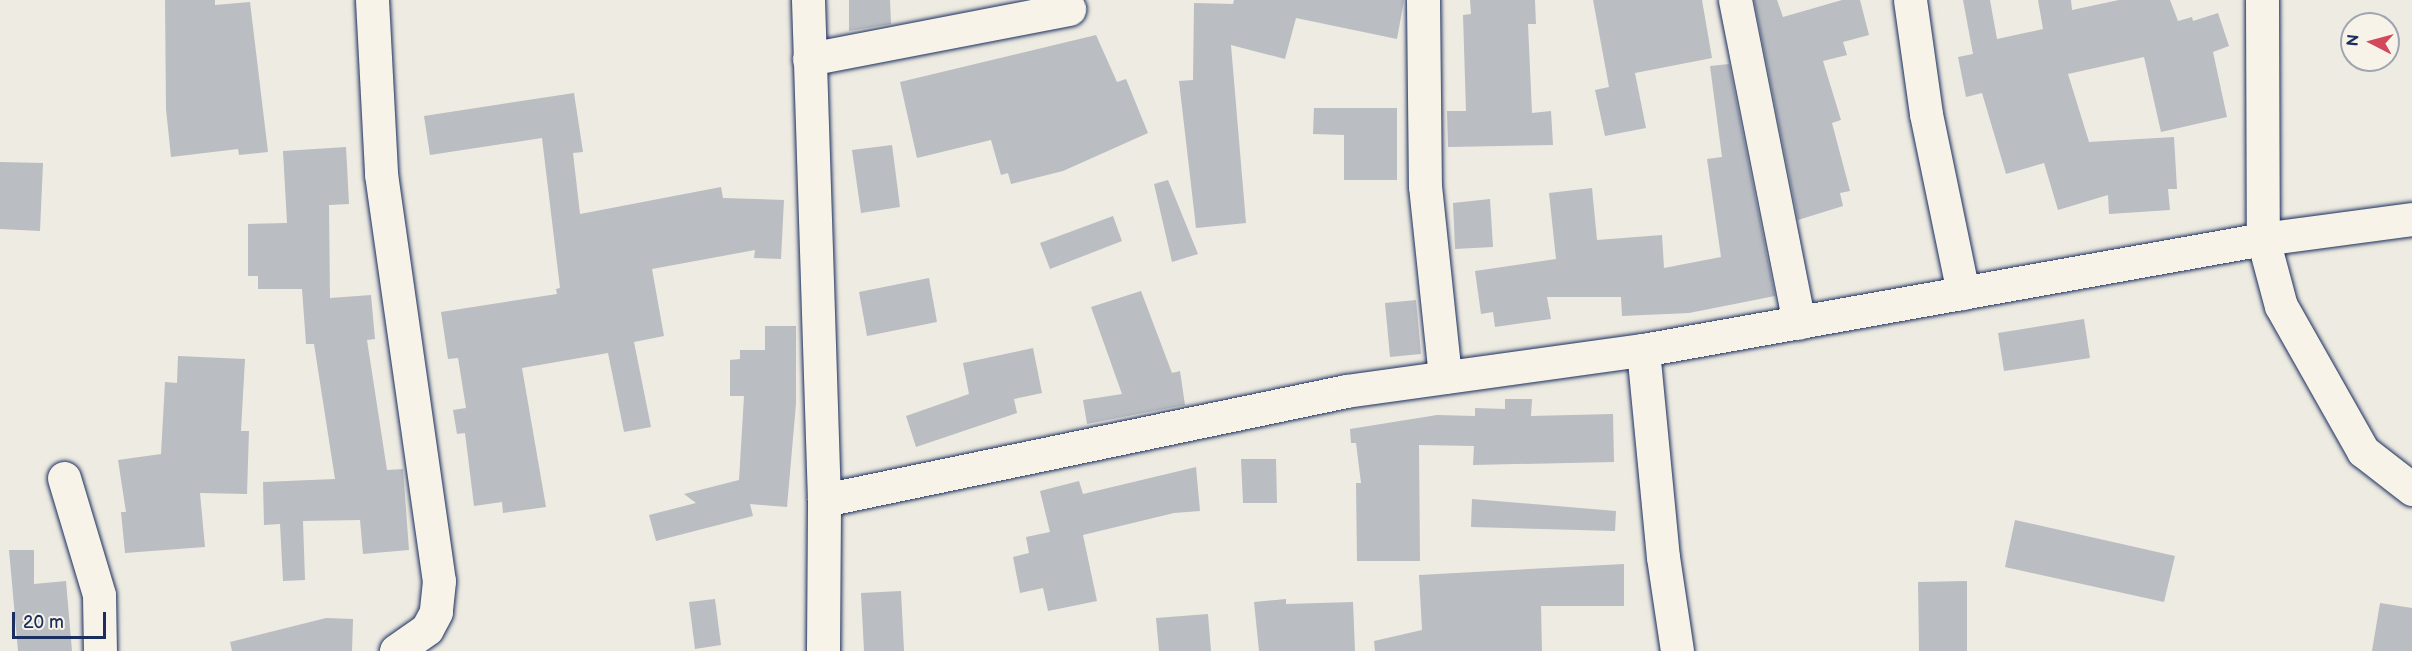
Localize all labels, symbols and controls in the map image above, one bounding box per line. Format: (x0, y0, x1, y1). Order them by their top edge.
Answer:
north arrow (2340, 12, 2400, 72)
text: N (2344, 33, 2364, 47)
scale bar (15, 600, 110, 638)
text: 20 m (23, 612, 64, 633)

